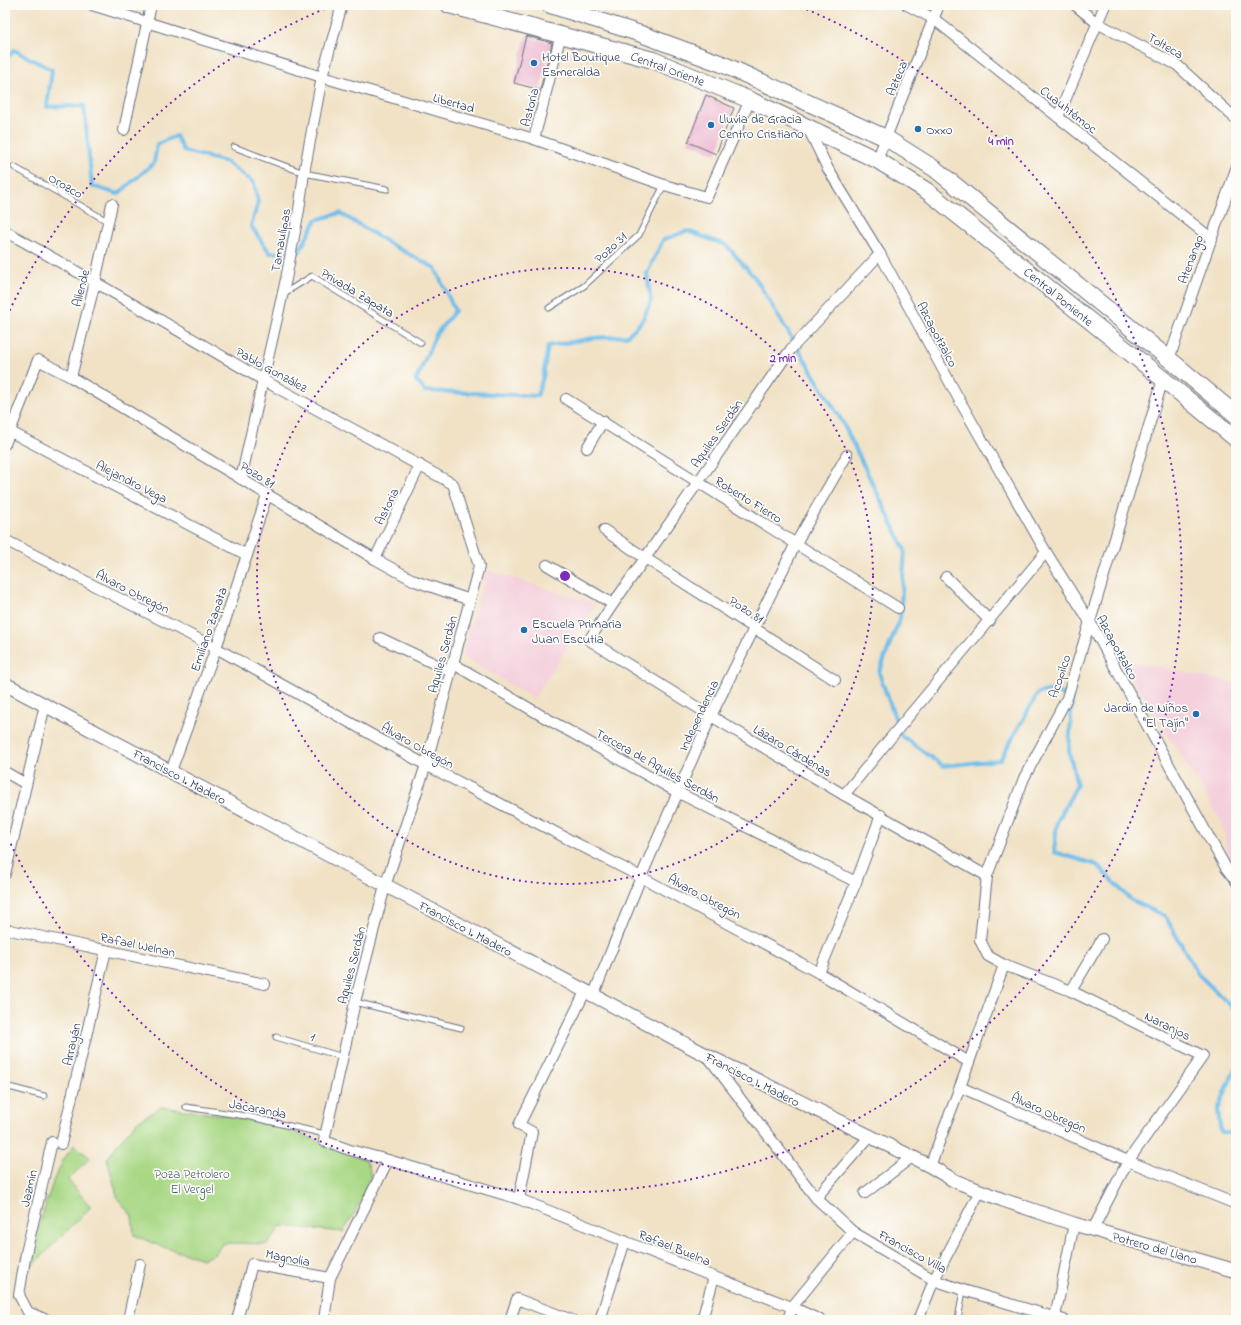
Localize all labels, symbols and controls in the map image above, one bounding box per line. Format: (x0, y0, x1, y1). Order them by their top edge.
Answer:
street label: Tolteca (1144, 28, 1187, 64)
street label: Central Oriente (628, 47, 707, 92)
place label: Hotel Boutique Esmeralda (542, 48, 620, 82)
marker: Hotel Boutique Esmeralda (529, 58, 539, 68)
street label: Azteca (882, 58, 913, 99)
street label: Cuauhtémoc (1035, 82, 1101, 139)
street label: Astoria (517, 86, 544, 129)
street label: Libertad (431, 88, 477, 119)
place label: Lluvia de Gracia Centro Cristiano (719, 110, 804, 144)
marker: Lluvia de Gracia Centro Cristiano (706, 120, 716, 130)
place label: Oxxo (926, 121, 953, 140)
marker: Oxxo (913, 124, 923, 134)
text: 4 min (987, 133, 1014, 151)
street label: Orozco (44, 169, 86, 204)
street label: Tamaulipas (267, 207, 296, 274)
street label: Pozo 31 (590, 228, 632, 268)
street label: Atenango (1174, 232, 1210, 287)
street label: Central Poniente (1019, 263, 1097, 331)
street label: Privada Zapata (317, 264, 398, 323)
street label: Allende (68, 268, 95, 309)
street label: Azcapotzalco (911, 299, 962, 371)
street label: Pablo González (232, 343, 311, 398)
text: 2 min (769, 350, 796, 368)
street label: Aquiles Serdán (687, 396, 748, 472)
street label: Alejandro Vega (92, 456, 170, 509)
street label: Pozo 81 (236, 457, 278, 493)
street label: Roberto Fierro (711, 472, 786, 529)
street label: Astoria (370, 485, 404, 528)
street label: Álvaro Obregón (92, 566, 173, 620)
centre of rings (558, 569, 572, 583)
street label: Emiliano Zapata (186, 585, 233, 674)
street label: Pozo 81 (725, 592, 767, 629)
street label: Azcapotzalco (1091, 612, 1142, 684)
street label: Aquiles Serdán (424, 614, 463, 695)
place label: Escuela Primaria Juan Escutia (532, 615, 622, 649)
marker: Escuela Primaria Juan Escutia (519, 625, 529, 635)
street label: Acopilco (1044, 652, 1076, 701)
street label: Independencia (675, 677, 724, 754)
place label: Jardín de Niños "El Tajín" (1104, 699, 1188, 733)
marker: Jardín de Niños "El Tajín" (1191, 709, 1201, 719)
street label: Álvaro Obregón (377, 718, 457, 775)
street label: Lázaro Cárdenas (749, 720, 836, 782)
street label: Tercera de Aquiles Serdán (592, 724, 723, 808)
street label: Francisco I. Madero (128, 744, 229, 810)
street label: Álvaro Obregón (664, 870, 744, 926)
street label: Francisco I. Madero (414, 896, 515, 962)
street label: Aquiles Serdán (334, 924, 371, 1006)
street label: Rafael Welnan (98, 928, 177, 963)
street label: Naranjos (1141, 1007, 1194, 1046)
street label: Arrayán (58, 1021, 88, 1068)
street label: 1 (308, 1028, 317, 1047)
street label: Francisco I. Madero (701, 1048, 803, 1112)
street label: Álvaro Obregón (1007, 1088, 1089, 1139)
street label: Jacaranda (227, 1095, 288, 1124)
park label: Poza Petrolero El Vergel (154, 1165, 230, 1200)
street label: Jazmín (16, 1168, 43, 1209)
street label: Rafael Buelna (636, 1225, 713, 1271)
street label: Francisco Villa (874, 1225, 950, 1279)
street label: Potrero del Llano (1110, 1227, 1199, 1270)
street label: Magnolia (264, 1245, 312, 1273)

